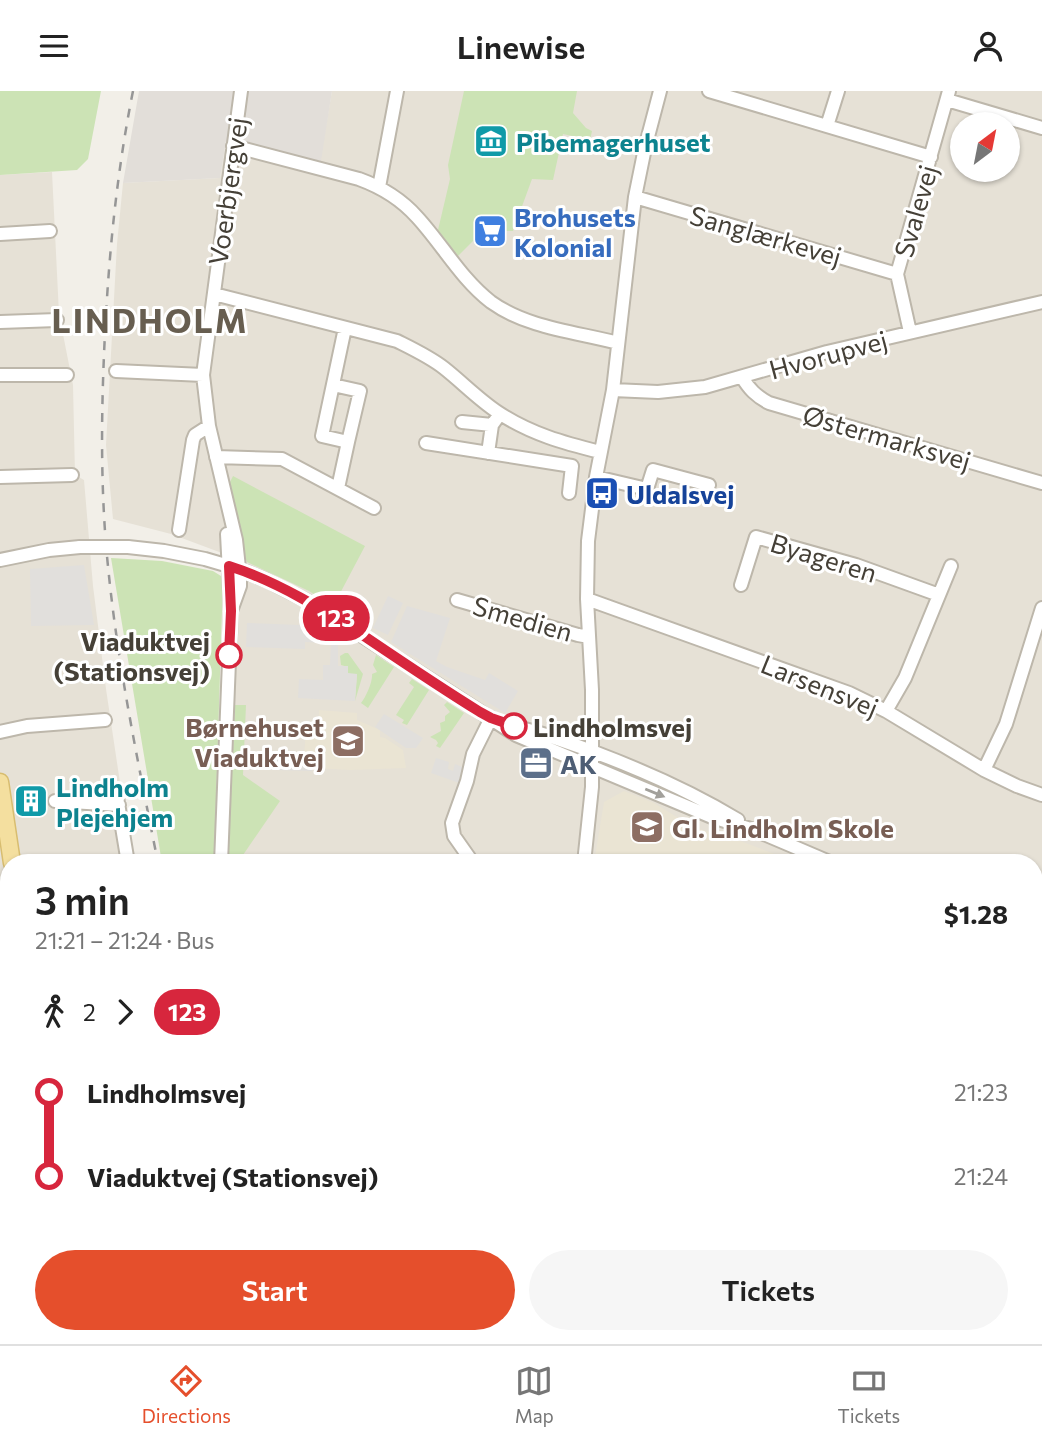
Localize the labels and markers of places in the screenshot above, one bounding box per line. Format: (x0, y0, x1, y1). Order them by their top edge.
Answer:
museum icon: Pibemagerhuset (472, 122, 510, 160)
place label: Pibemagerhuset (516, 126, 711, 157)
place label: Brohusets Kolonial (514, 201, 636, 262)
supermarket icon: Brohusets Kolonial (471, 212, 509, 250)
bus stop icon: Uldalsvej (583, 474, 621, 512)
place label: Uldalsvej (626, 478, 734, 509)
place label: Viaduktvej (Stationsvej) (53, 625, 210, 686)
marker: Viaduktvej (Stationsvej) (216, 642, 242, 668)
place label: Børnehuset Viaduktvej (185, 711, 324, 772)
place label: Lindholmsvej (533, 711, 692, 742)
marker: Lindholmsvej (501, 713, 527, 739)
school or university icon: Børnehuset Viaduktvej (329, 722, 367, 760)
office icon: AK (517, 744, 555, 782)
place label: AK (560, 748, 597, 779)
place label: Lindholm Plejehjem (56, 771, 173, 832)
building icon: Lindholm Plejehjem (12, 782, 50, 820)
school or university icon: Gl. Lindholm Skole (628, 808, 666, 846)
place label: Gl. Lindholm Skole (672, 812, 894, 843)

